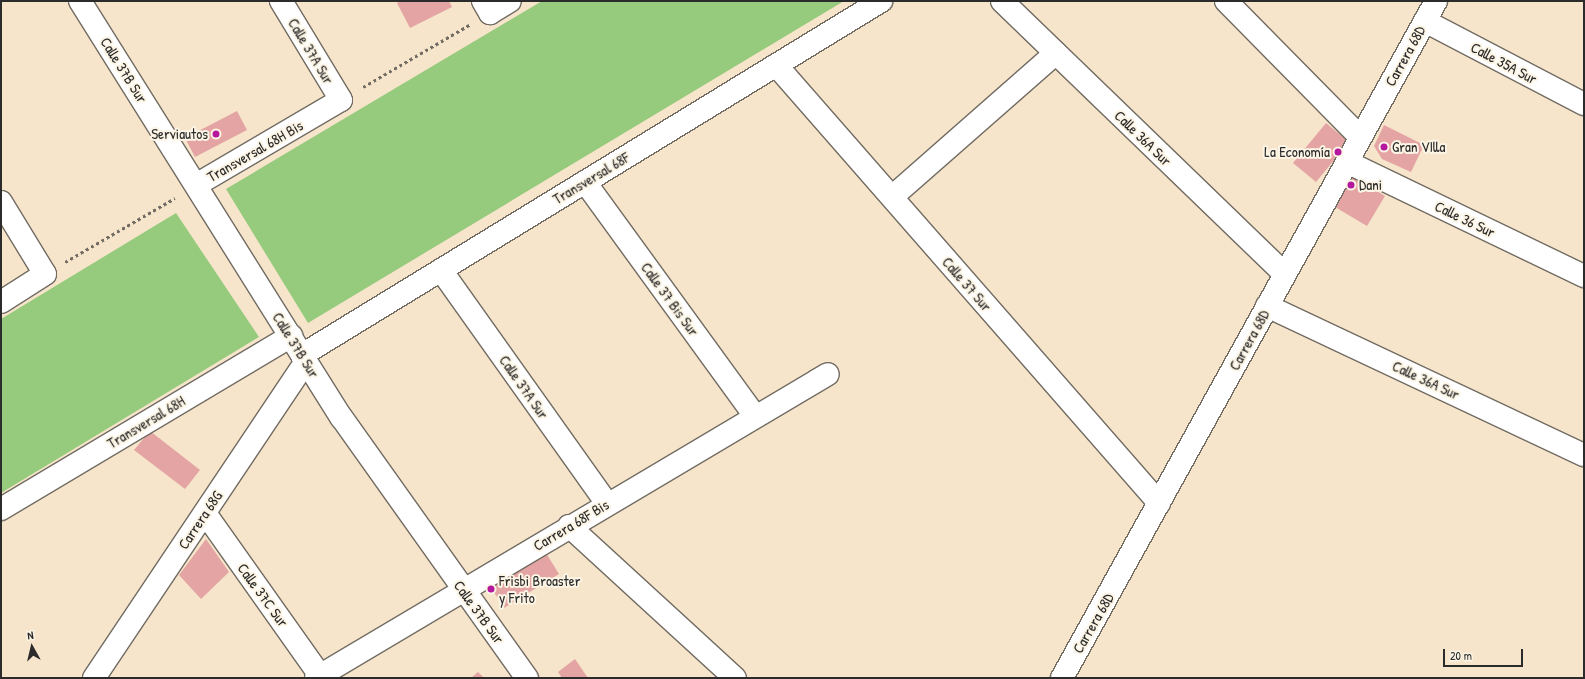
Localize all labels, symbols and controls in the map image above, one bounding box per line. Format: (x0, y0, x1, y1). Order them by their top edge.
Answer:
street label: Calle 37A Sur (284, 15, 338, 87)
street label: Carrera 68D (1381, 23, 1429, 89)
street label: Calle 37B Sur (97, 34, 151, 106)
street label: Calle 35A Sur (1468, 38, 1540, 88)
street label: Calle 36A Sur (1111, 106, 1175, 170)
street label: Transversal 68H Bis (204, 116, 306, 186)
place label: Serviautos (151, 125, 208, 143)
marker: Serviautos (211, 129, 221, 139)
place label: Gran VIlla (1392, 138, 1445, 156)
marker: Gran VIlla (1379, 142, 1389, 152)
place label: La Economía (1264, 143, 1330, 161)
marker: La Economía (1333, 147, 1343, 157)
street label: Transversal 68F (549, 148, 633, 208)
place label: Dani (1359, 176, 1382, 194)
marker: Dani (1346, 180, 1356, 190)
street label: Calle 36 Sur (1432, 197, 1498, 241)
street label: Calle 37 Sur (938, 253, 996, 315)
street label: Calle 37 Bis Sur (637, 259, 703, 339)
street label: Carrera 68D (1225, 307, 1273, 373)
street label: Calle 37B Sur (269, 309, 323, 381)
street label: Calle 37A Sur (496, 352, 552, 422)
street label: Calle 36A Sur (1390, 357, 1462, 403)
street label: Transversal 68H (104, 392, 188, 452)
street label: Carrera 68G (174, 487, 226, 553)
street label: Carrera 68F Bis (530, 495, 612, 555)
street label: Calle 37C Sur (234, 560, 292, 630)
place label: Frisbi Broaster y Frito (499, 571, 581, 606)
street label: Calle 37B Sur (450, 577, 508, 647)
marker: Frisbi Broaster y Frito (486, 584, 496, 594)
street label: Carrera 68D (1069, 590, 1117, 656)
north arrow (12, 627, 52, 667)
text: N (26, 628, 34, 642)
scale bar (1445, 641, 1525, 667)
text: 20 m (1450, 647, 1472, 664)

